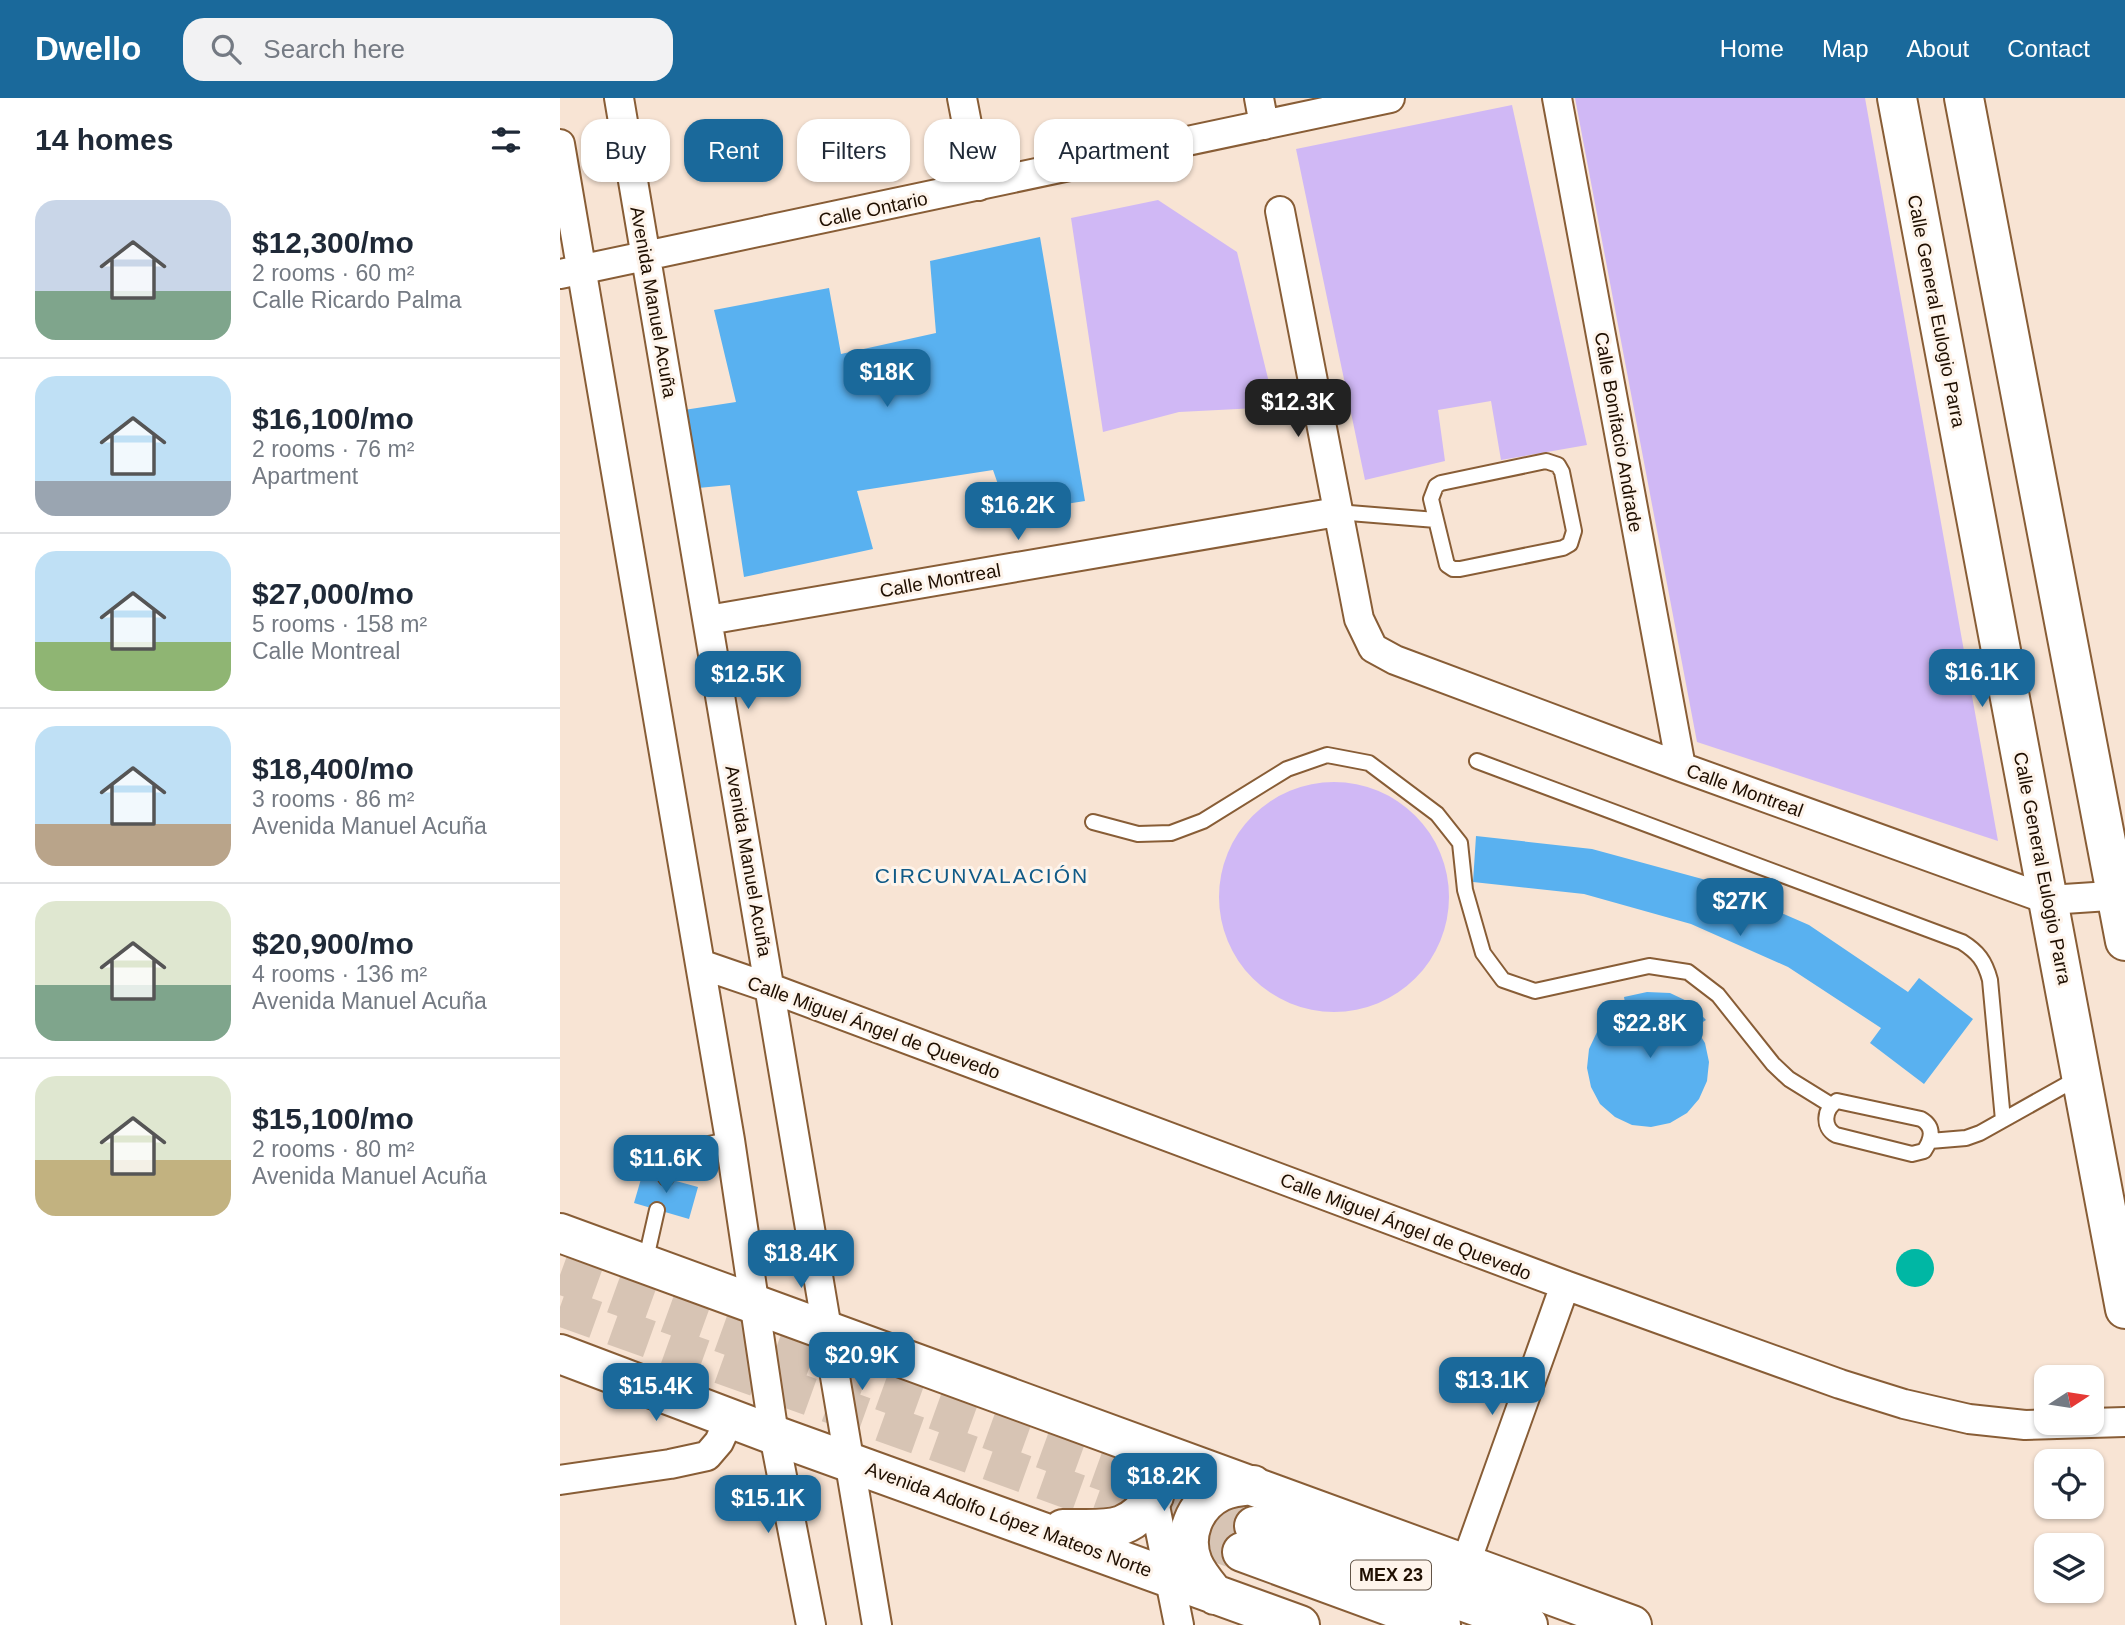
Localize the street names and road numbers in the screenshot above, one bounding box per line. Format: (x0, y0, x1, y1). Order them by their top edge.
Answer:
street label: Calle Ontario (817, 188, 930, 231)
street label: Calle General Eulogio Parra (1904, 193, 1969, 430)
street label: Avenida Manuel Acuña (626, 205, 681, 400)
street label: Calle Bonifacio Andrade (1591, 330, 1646, 534)
street label: Calle Montreal (878, 560, 1002, 601)
street label: Calle General Eulogio Parra (2010, 750, 2075, 987)
street label: Calle Montreal (1684, 760, 1806, 821)
street label: Avenida Manuel Acuña (721, 764, 776, 959)
street label: Calle Miguel Ángel de Quevedo (745, 972, 1003, 1083)
street label: Calle Miguel Ángel de Quevedo (1277, 1169, 1534, 1284)
street label: Avenida Adolfo López Mateos Norte (863, 1458, 1155, 1581)
road number: MEX 23 (1351, 1560, 1431, 1590)

